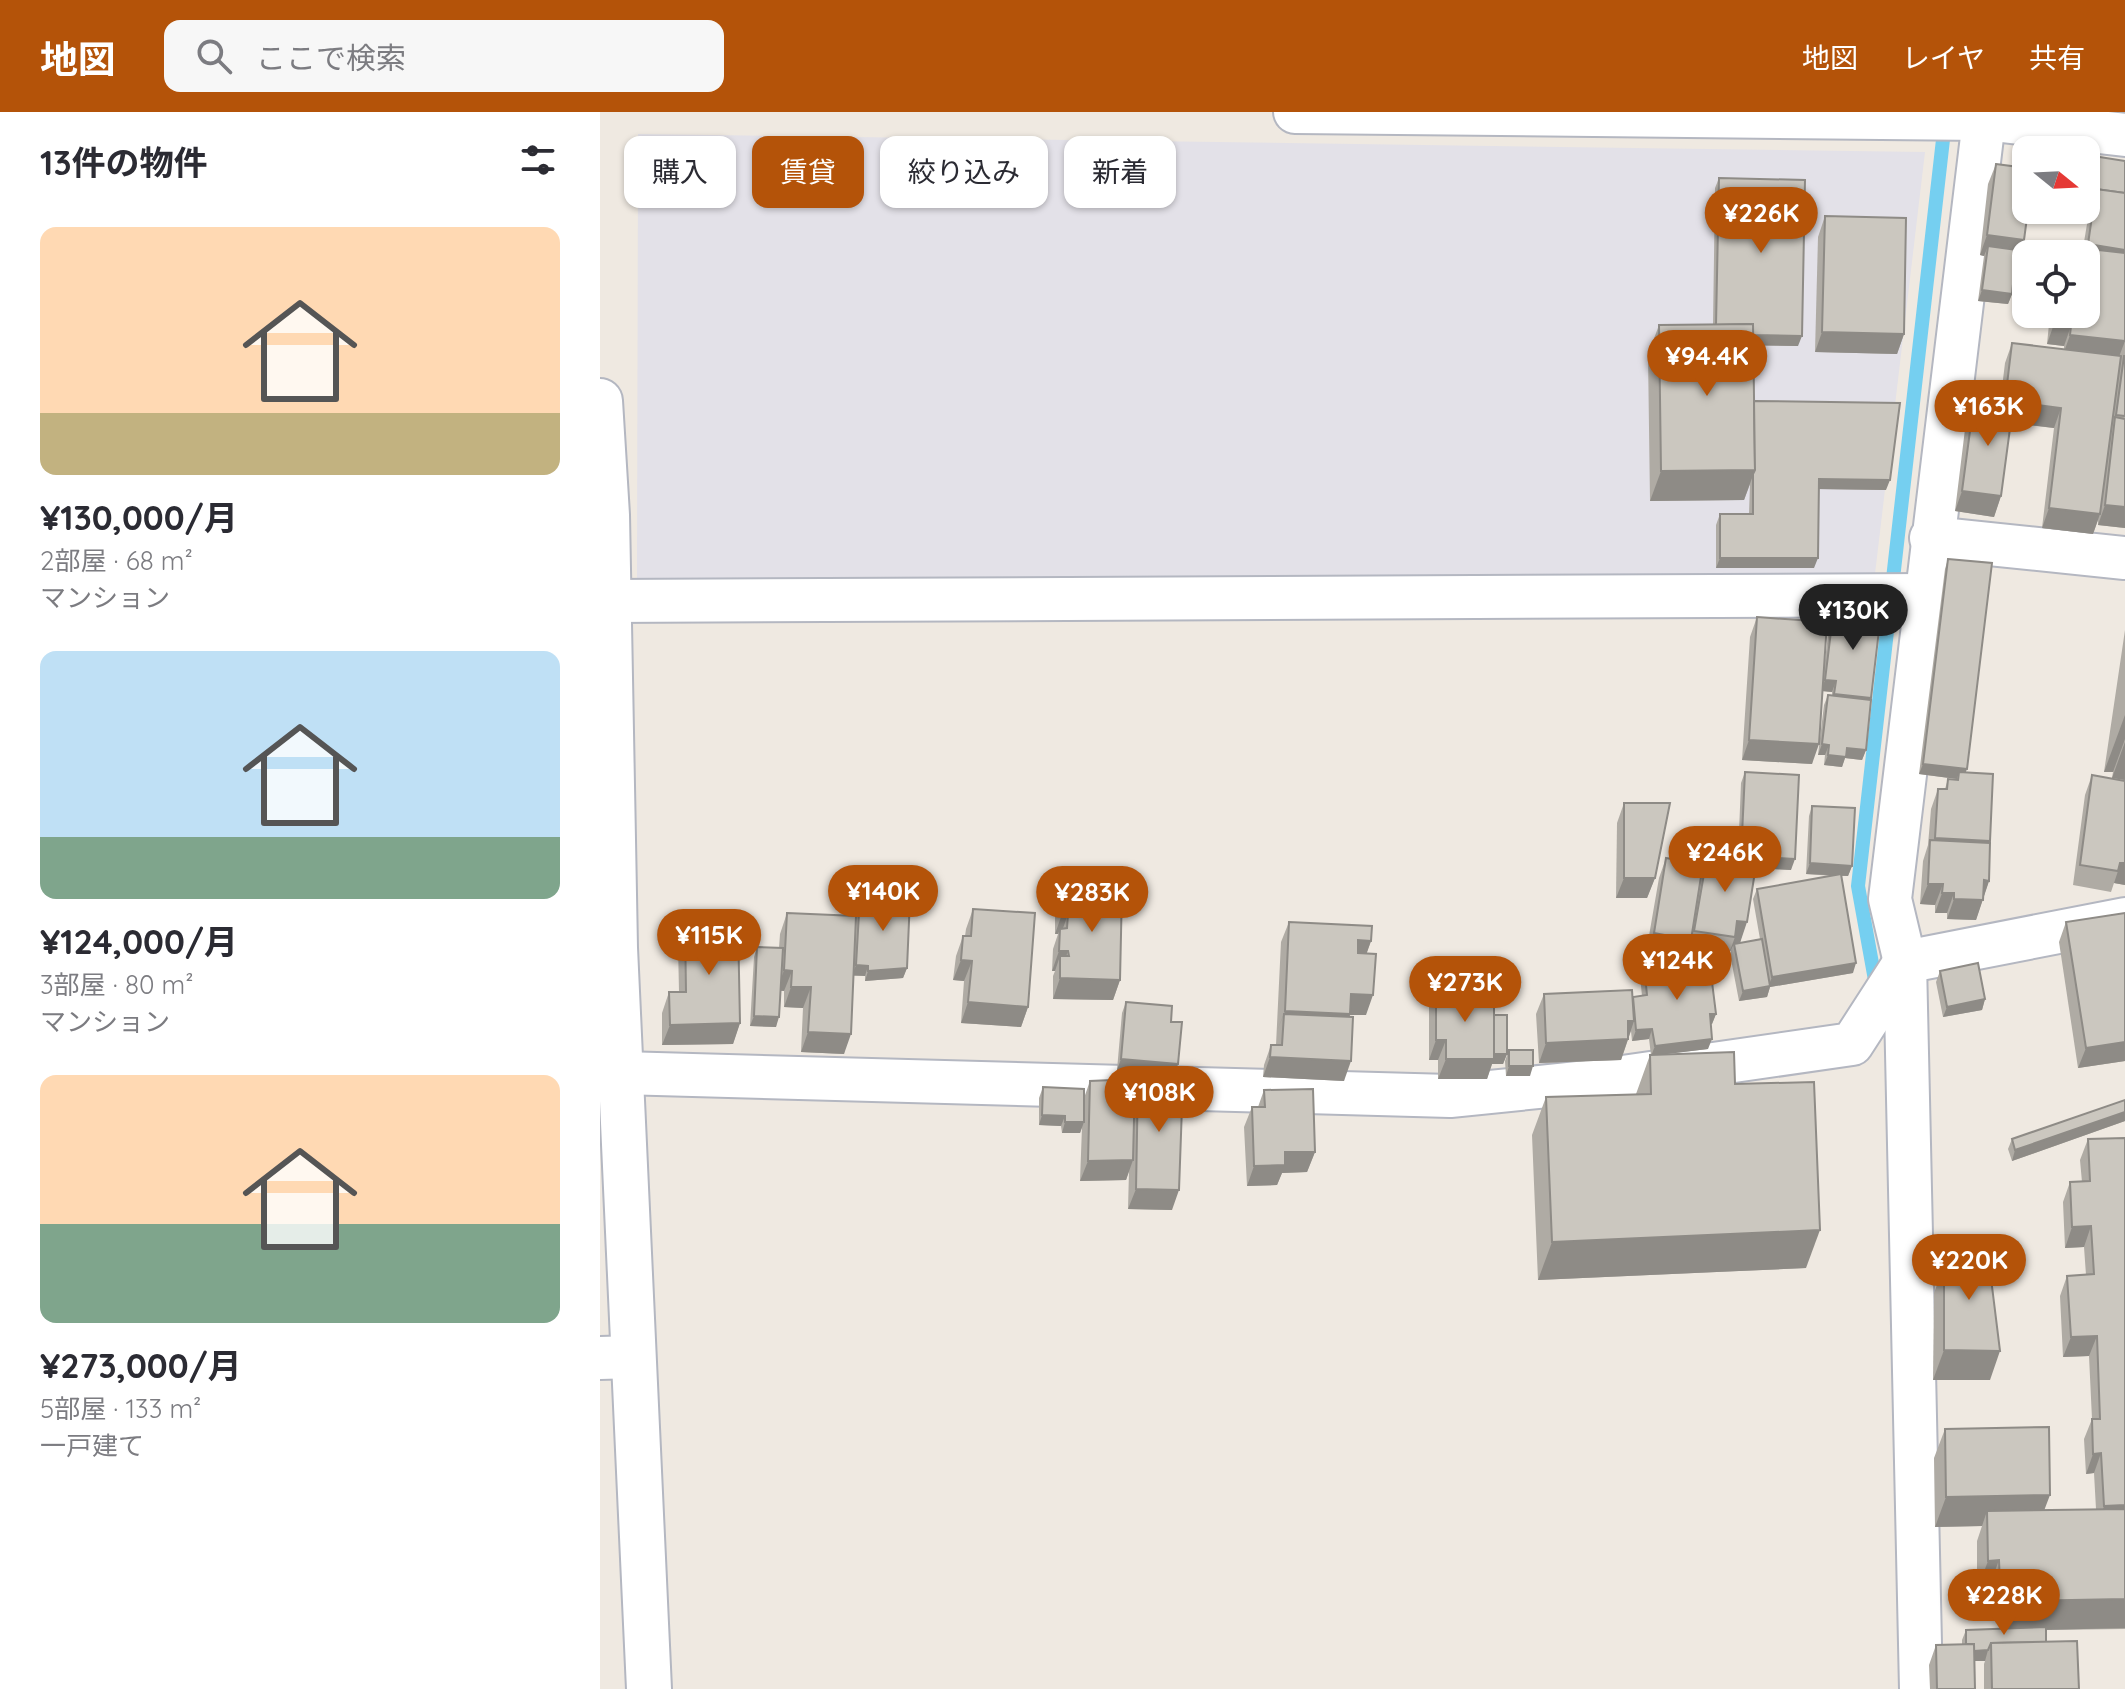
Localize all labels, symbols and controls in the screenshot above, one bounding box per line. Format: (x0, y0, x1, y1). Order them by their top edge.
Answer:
search box (164, 20, 724, 92)
icon: search (192, 34, 236, 78)
text: 地図 (40, 35, 116, 83)
text: ここで検索 (256, 39, 406, 77)
text: 地図 (1802, 40, 1858, 75)
text: レイヤ (1902, 40, 1985, 75)
text: 共有 (2029, 40, 2085, 75)
chip: 購入 (624, 136, 736, 208)
chip: 賃貸 (752, 136, 864, 208)
chip: 絞り込み (880, 136, 1048, 208)
chip: 新着 (1064, 136, 1176, 208)
north arrow (2012, 136, 2100, 224)
map controls (2012, 136, 2100, 328)
icon: filters (516, 138, 560, 182)
text: 13件の物件 (40, 141, 207, 184)
pin: ¥226K (1705, 187, 1817, 255)
text: ¥226K (1723, 196, 1799, 229)
button: locate (2012, 240, 2100, 328)
icon: home (228, 279, 372, 423)
pin: ¥94.4K (1642, 330, 1772, 398)
text: ¥94.4K (1665, 339, 1749, 372)
pin: ¥163K (1932, 380, 2044, 448)
text: ¥163K (1953, 389, 2023, 422)
text: ¥130,000/月 (40, 496, 238, 539)
text: 2部屋 · 68 m² (40, 544, 193, 577)
text: マンション (40, 581, 170, 614)
pin: ¥130K (1797, 584, 1909, 652)
text: ¥130K (1817, 593, 1889, 626)
icon: home (228, 703, 372, 847)
pin: ¥246K (1669, 826, 1781, 894)
text: ¥246K (1687, 835, 1764, 868)
pin: ¥140K (827, 865, 939, 933)
pin: ¥283K (1036, 866, 1148, 934)
text: ¥140K (846, 874, 920, 907)
text: ¥283K (1054, 875, 1130, 908)
pin: ¥115K (653, 909, 765, 977)
text: ¥115K (675, 918, 743, 951)
text: ¥124,000/月 (40, 920, 238, 963)
pin: ¥124K (1621, 934, 1733, 1002)
text: ¥124K (1641, 943, 1713, 976)
pin: ¥273K (1409, 956, 1521, 1024)
text: ¥273K (1427, 965, 1503, 998)
text: 3部屋 · 80 m² (40, 968, 193, 1001)
text: マンション (40, 1005, 170, 1038)
pin: ¥108K (1103, 1066, 1215, 1134)
text: ¥108K (1123, 1075, 1195, 1108)
icon: home (228, 1127, 372, 1271)
pin: ¥220K (1913, 1234, 2025, 1302)
text: ¥220K (1930, 1243, 2008, 1276)
text: ¥273,000/月 (40, 1344, 242, 1387)
text: 5部屋 · 133 m² (40, 1392, 201, 1425)
text: 一戸建て (40, 1429, 144, 1462)
pin: ¥228K (1948, 1569, 2060, 1637)
text: ¥228K (1966, 1578, 2042, 1611)

